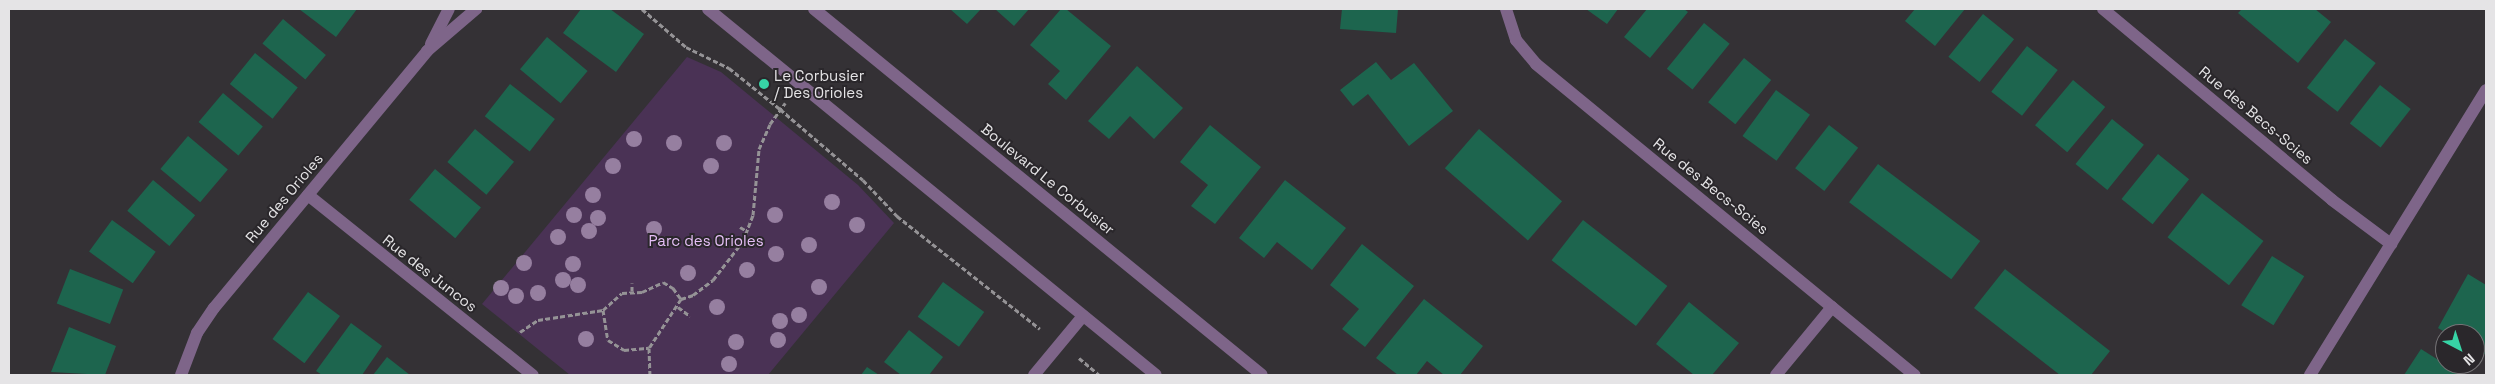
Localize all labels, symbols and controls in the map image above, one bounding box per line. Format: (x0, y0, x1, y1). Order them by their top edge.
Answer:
street label: Rue des Becs-Scies (2196, 62, 2316, 168)
place label: Le Corbusier / Des Orioles (774, 66, 864, 101)
marker: Le Corbusier / Des Orioles (758, 78, 770, 90)
street label: Boulevard Le Corbusier (978, 120, 1118, 238)
street label: Rue des Becs-Scies (1650, 134, 1772, 238)
street label: Rue des Orioles (242, 150, 326, 246)
street label: Rue des Juncos (379, 231, 481, 315)
park label: Parc des Orioles (648, 232, 764, 250)
north arrow (2435, 324, 2485, 374)
text: N (2460, 350, 2478, 370)

